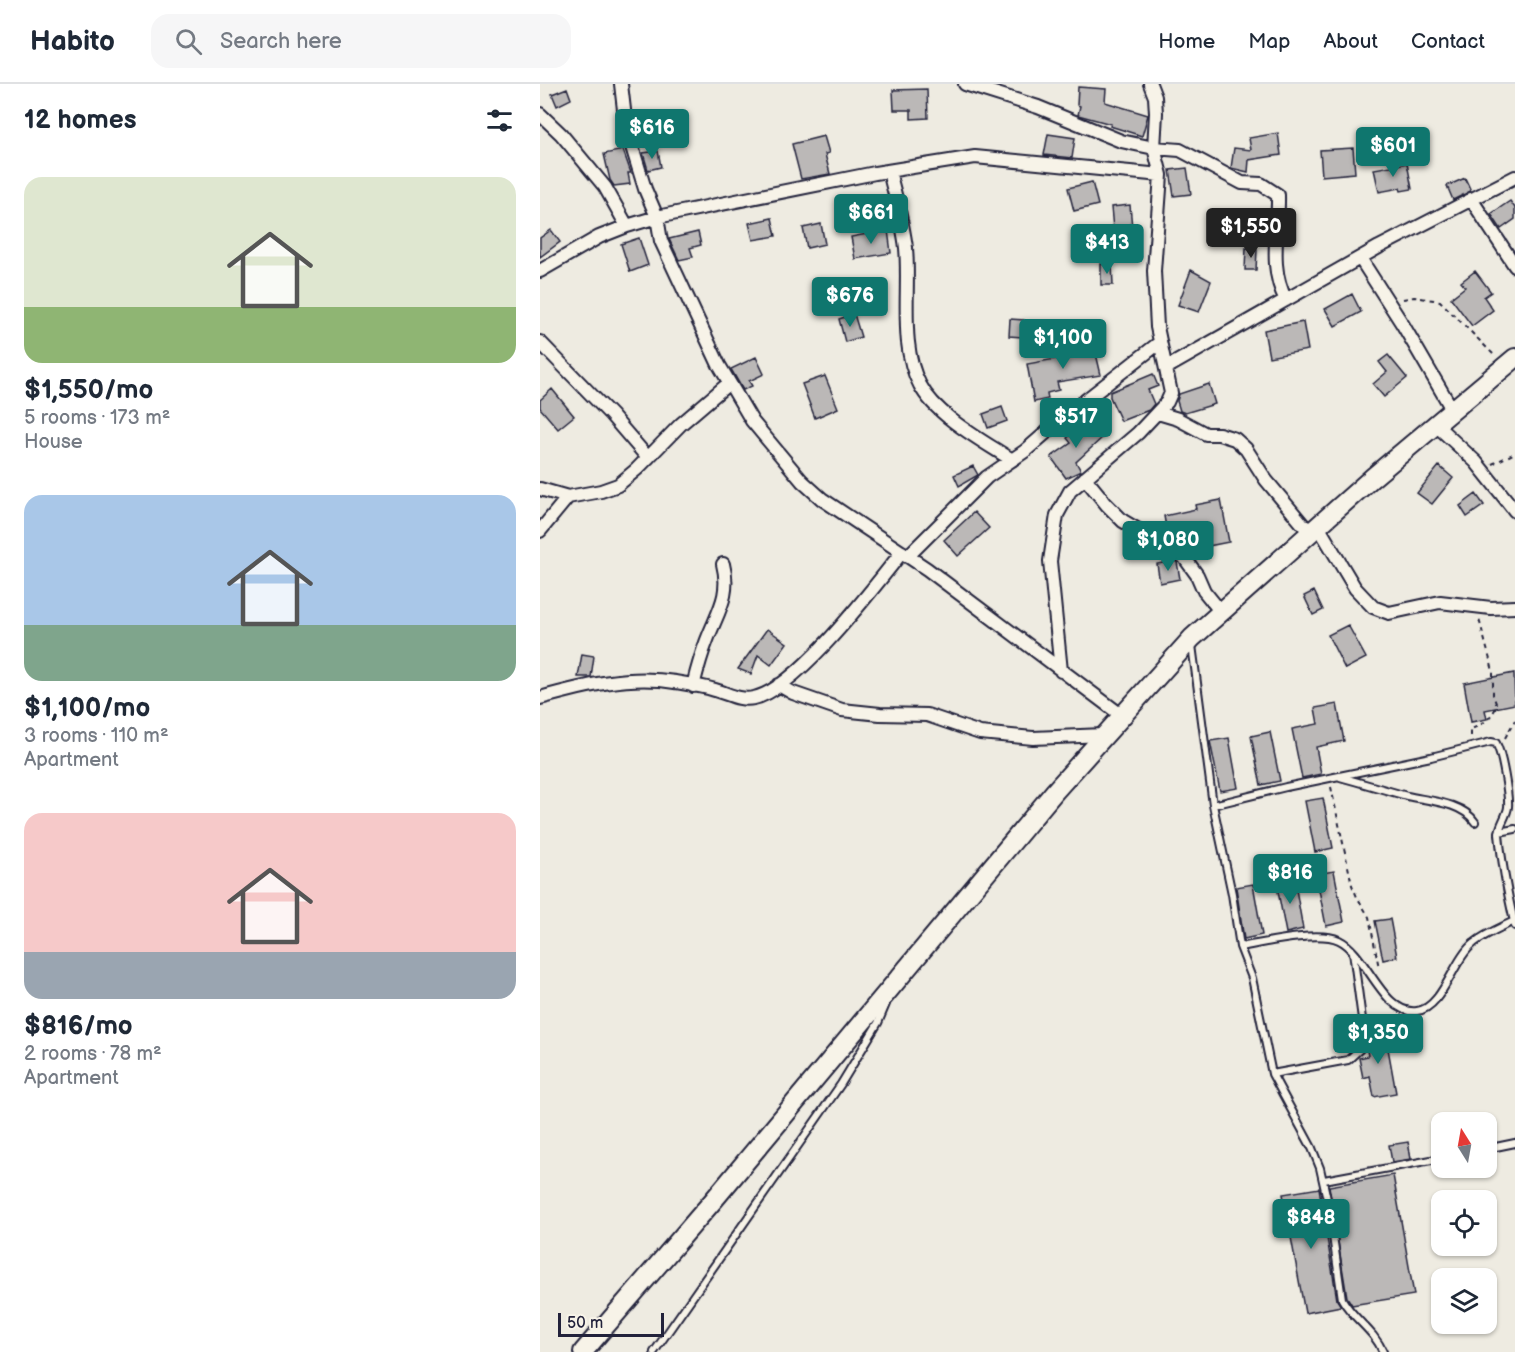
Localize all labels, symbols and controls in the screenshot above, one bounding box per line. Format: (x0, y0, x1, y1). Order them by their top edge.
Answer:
search box (151, 14, 571, 68)
text: Habito (30, 25, 115, 58)
icon: search (172, 25, 205, 58)
text: Search here (220, 28, 342, 55)
text: Home (1158, 29, 1215, 54)
text: Map (1248, 29, 1290, 54)
text: About (1323, 29, 1378, 54)
text: Contact (1411, 29, 1485, 54)
icon: filters (483, 104, 516, 137)
text: 12 homes (24, 105, 136, 136)
pin: $616 (616, 109, 688, 160)
text: $616 (629, 116, 675, 140)
pin: $601 (1357, 127, 1429, 178)
text: $601 (1370, 134, 1416, 158)
pin: $661 (835, 194, 907, 245)
text: $661 (848, 201, 894, 225)
pin: $1,550 (1202, 208, 1300, 259)
text: $1,550 (1220, 215, 1282, 239)
icon: home (216, 216, 324, 324)
pin: $413 (1071, 224, 1143, 275)
text: $413 (1085, 231, 1129, 255)
pin: $676 (814, 277, 886, 328)
text: $676 (826, 284, 874, 308)
pin: $1,100 (1014, 319, 1112, 370)
text: $1,100 (1033, 326, 1093, 350)
text: $1,550/mo (24, 375, 153, 406)
pin: $517 (1040, 398, 1112, 449)
text: $517 (1054, 405, 1098, 429)
text: 5 rooms · 173 m² (24, 406, 170, 430)
text: House (24, 430, 83, 454)
pin: $1,080 (1119, 521, 1217, 572)
text: $1,080 (1137, 528, 1199, 552)
icon: home (216, 534, 324, 642)
text: $1,100/mo (24, 693, 150, 724)
text: 3 rooms · 110 m² (24, 724, 169, 748)
text: Apartment (24, 748, 119, 772)
icon: home (216, 852, 324, 960)
pin: $816 (1254, 854, 1326, 905)
text: $816 (1267, 861, 1313, 885)
text: $816/mo (24, 1011, 133, 1042)
pin: $1,350 (1329, 1014, 1427, 1065)
text: $1,350 (1347, 1021, 1409, 1045)
text: 2 rooms · 78 m² (24, 1042, 162, 1066)
text: Apartment (24, 1066, 119, 1090)
north arrow (1431, 1112, 1497, 1178)
map controls (1431, 1112, 1497, 1334)
button: locate (1431, 1190, 1497, 1256)
pin: $848 (1275, 1199, 1347, 1250)
text: $848 (1287, 1206, 1336, 1230)
button: layers (1431, 1268, 1497, 1334)
scale bar (558, 1310, 664, 1338)
text: 50 m (567, 1314, 603, 1333)

